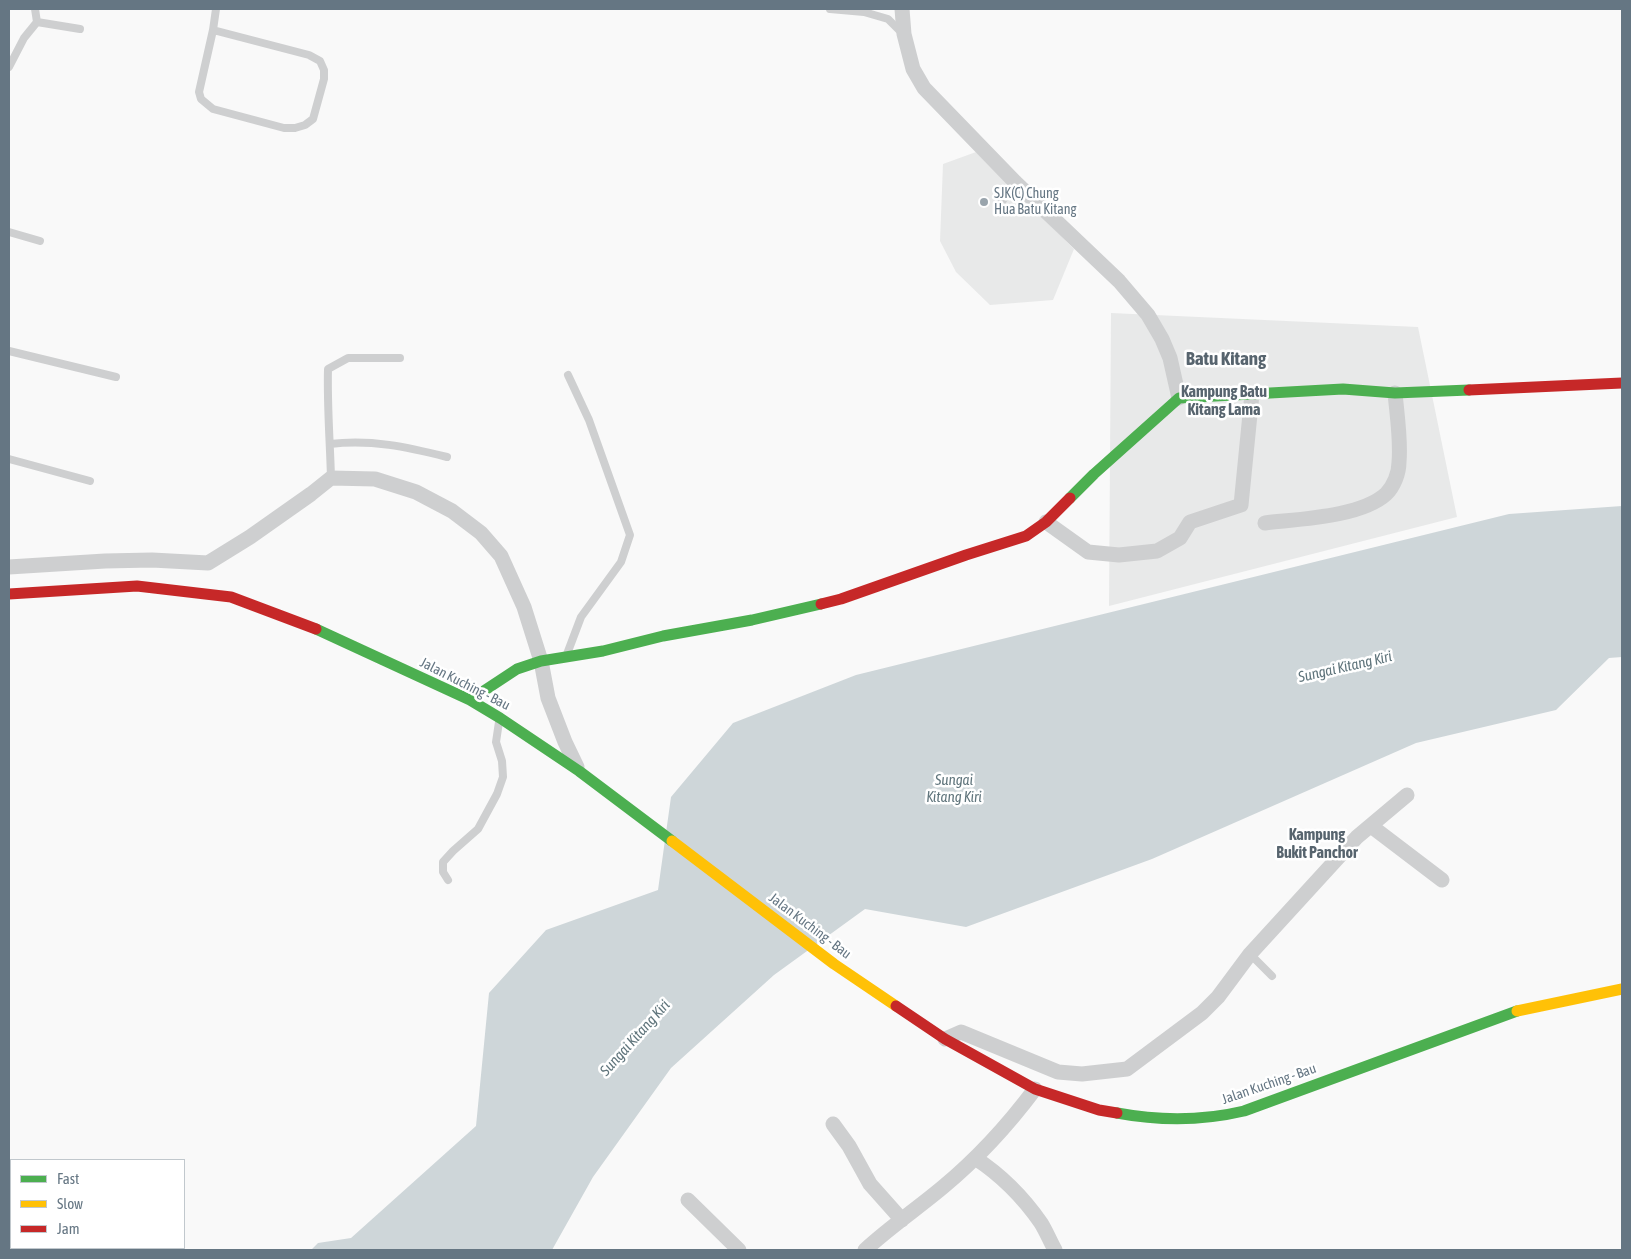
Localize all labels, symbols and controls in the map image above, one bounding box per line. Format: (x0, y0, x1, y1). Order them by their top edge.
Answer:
place label: SJK(C) Chung Hua Batu Kitang (994, 186, 1077, 218)
marker: SJK(C) Chung Hua Batu Kitang (978, 196, 990, 208)
district label: Batu Kitang (1186, 348, 1266, 370)
district label: Kampung Batu Kitang Lama (1181, 382, 1267, 420)
water label: Sungai Kitang Kiri (1296, 647, 1394, 687)
street label: Jalan Kuching - Bau (417, 654, 513, 714)
water label: Sungai Kitang Kiri (926, 771, 982, 806)
district label: Kampung Bukit Panchor (1276, 825, 1358, 863)
street label: Jalan Kuching - Bau (766, 890, 854, 962)
water label: Sungai Kitang Kiri (596, 996, 674, 1080)
street label: Jalan Kuching - Bau (1220, 1060, 1318, 1108)
legend (10, 1159, 185, 1249)
text: Fast (57, 1170, 79, 1187)
text: Slow (57, 1195, 83, 1212)
text: Jam (57, 1220, 80, 1237)

